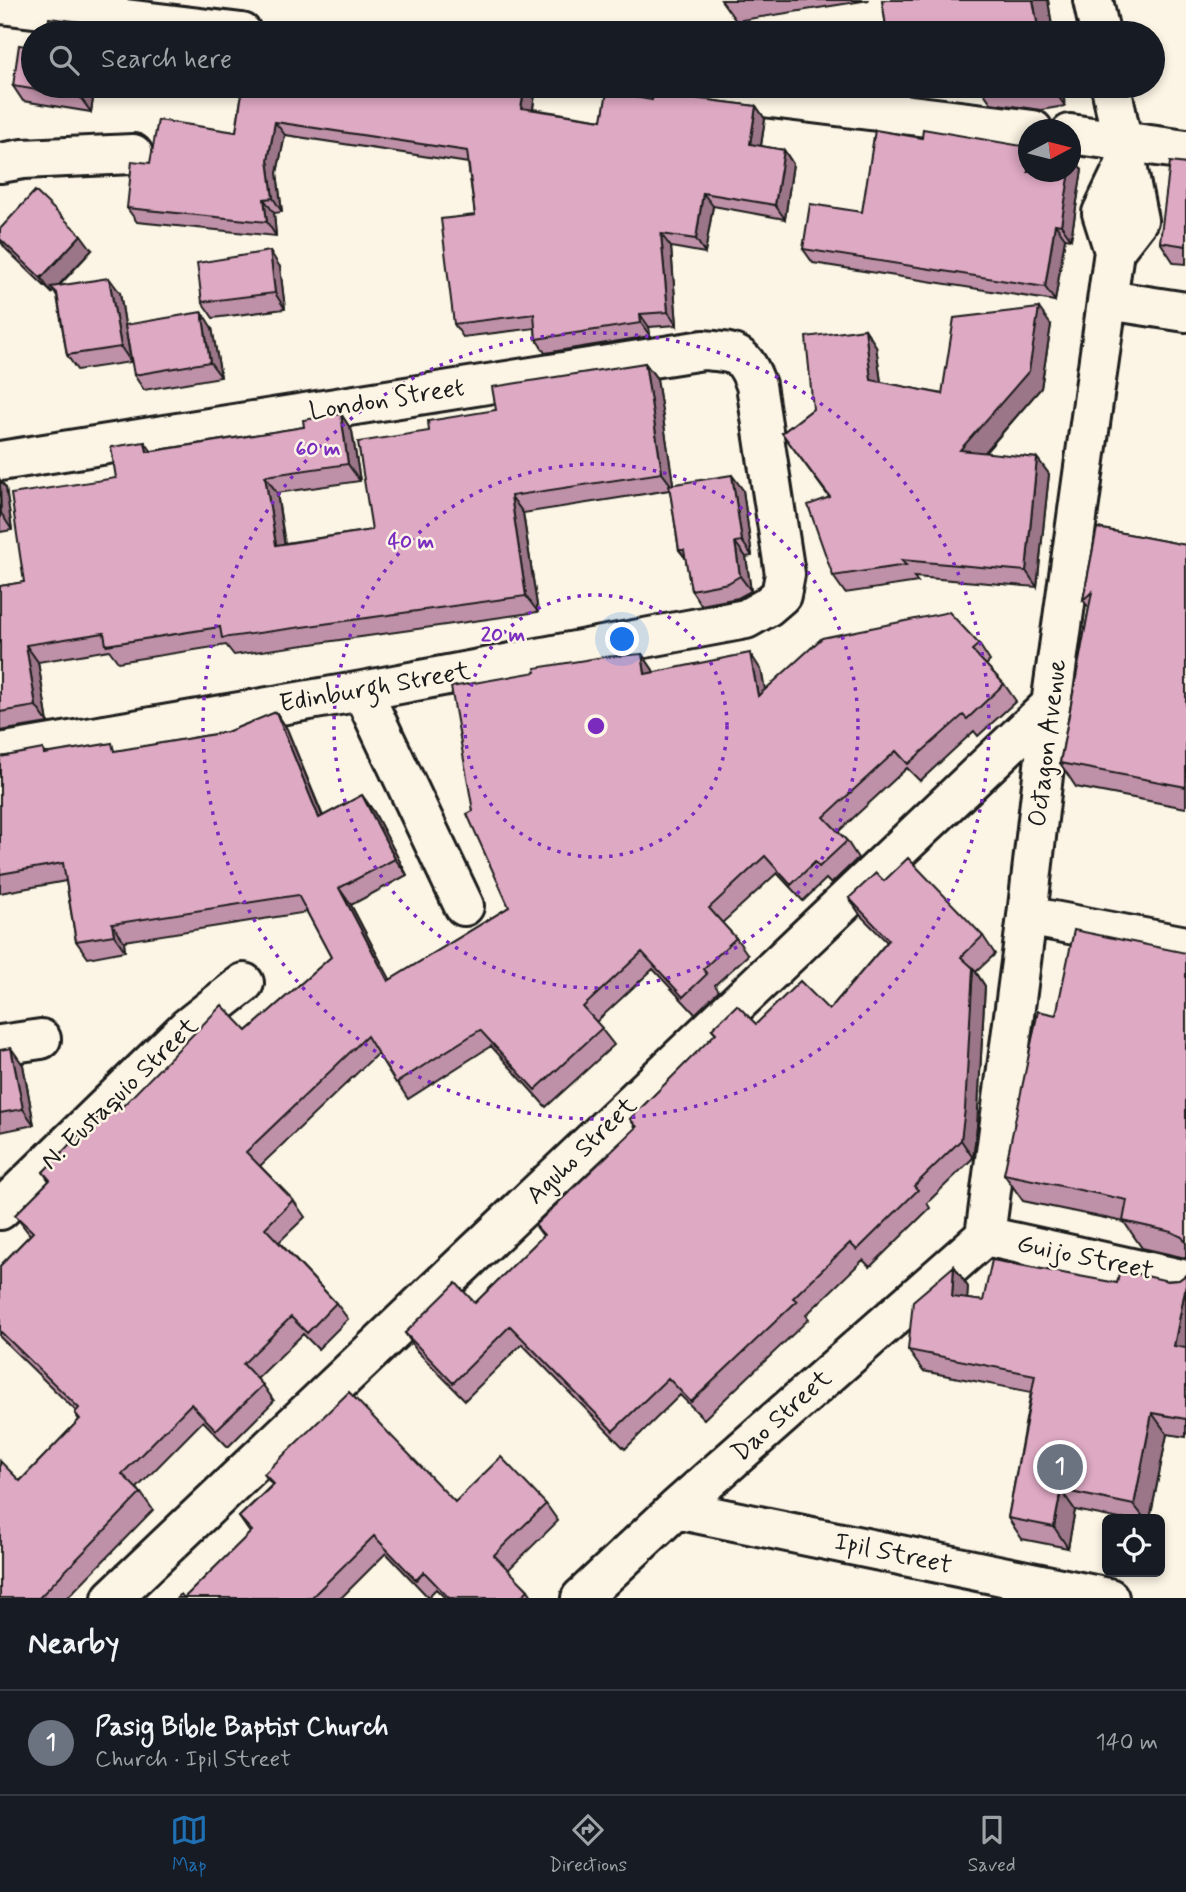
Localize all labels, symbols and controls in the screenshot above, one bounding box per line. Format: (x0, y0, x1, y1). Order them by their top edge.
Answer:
search box (21, 21, 1165, 98)
icon: search (45, 41, 83, 79)
text: Search here (101, 43, 232, 77)
north arrow (1018, 119, 1081, 182)
street label: London Street (307, 371, 467, 429)
text: 60 m (295, 435, 341, 463)
text: 40 m (388, 528, 435, 556)
text: 20 m (481, 621, 526, 649)
your location (605, 622, 639, 656)
street label: Edinburgh Street (277, 654, 474, 724)
street label: Octagon Avenue (1021, 657, 1075, 829)
centre of rings (584, 714, 608, 738)
street label: N. Eustaquio Street (34, 1010, 206, 1178)
street label: Aguho Street (519, 1090, 645, 1212)
street label: Guijo Street (1014, 1227, 1156, 1289)
street label: Dao Street (725, 1362, 839, 1470)
pin: 1 (1037, 1441, 1083, 1493)
map controls (1102, 1514, 1165, 1577)
button: locate (1102, 1514, 1165, 1577)
street label: Ipil Street (831, 1525, 955, 1583)
text: Nearby (28, 1624, 119, 1663)
text: Pasig Bible Baptist Church (95, 1711, 389, 1745)
text: 1 (46, 1728, 56, 1758)
text: 140 m (1095, 1728, 1158, 1758)
text: Church · Ipil Street (95, 1745, 291, 1775)
tab: Map (170, 1811, 208, 1878)
tab: Directions (549, 1811, 627, 1878)
tab: Saved (968, 1811, 1016, 1878)

